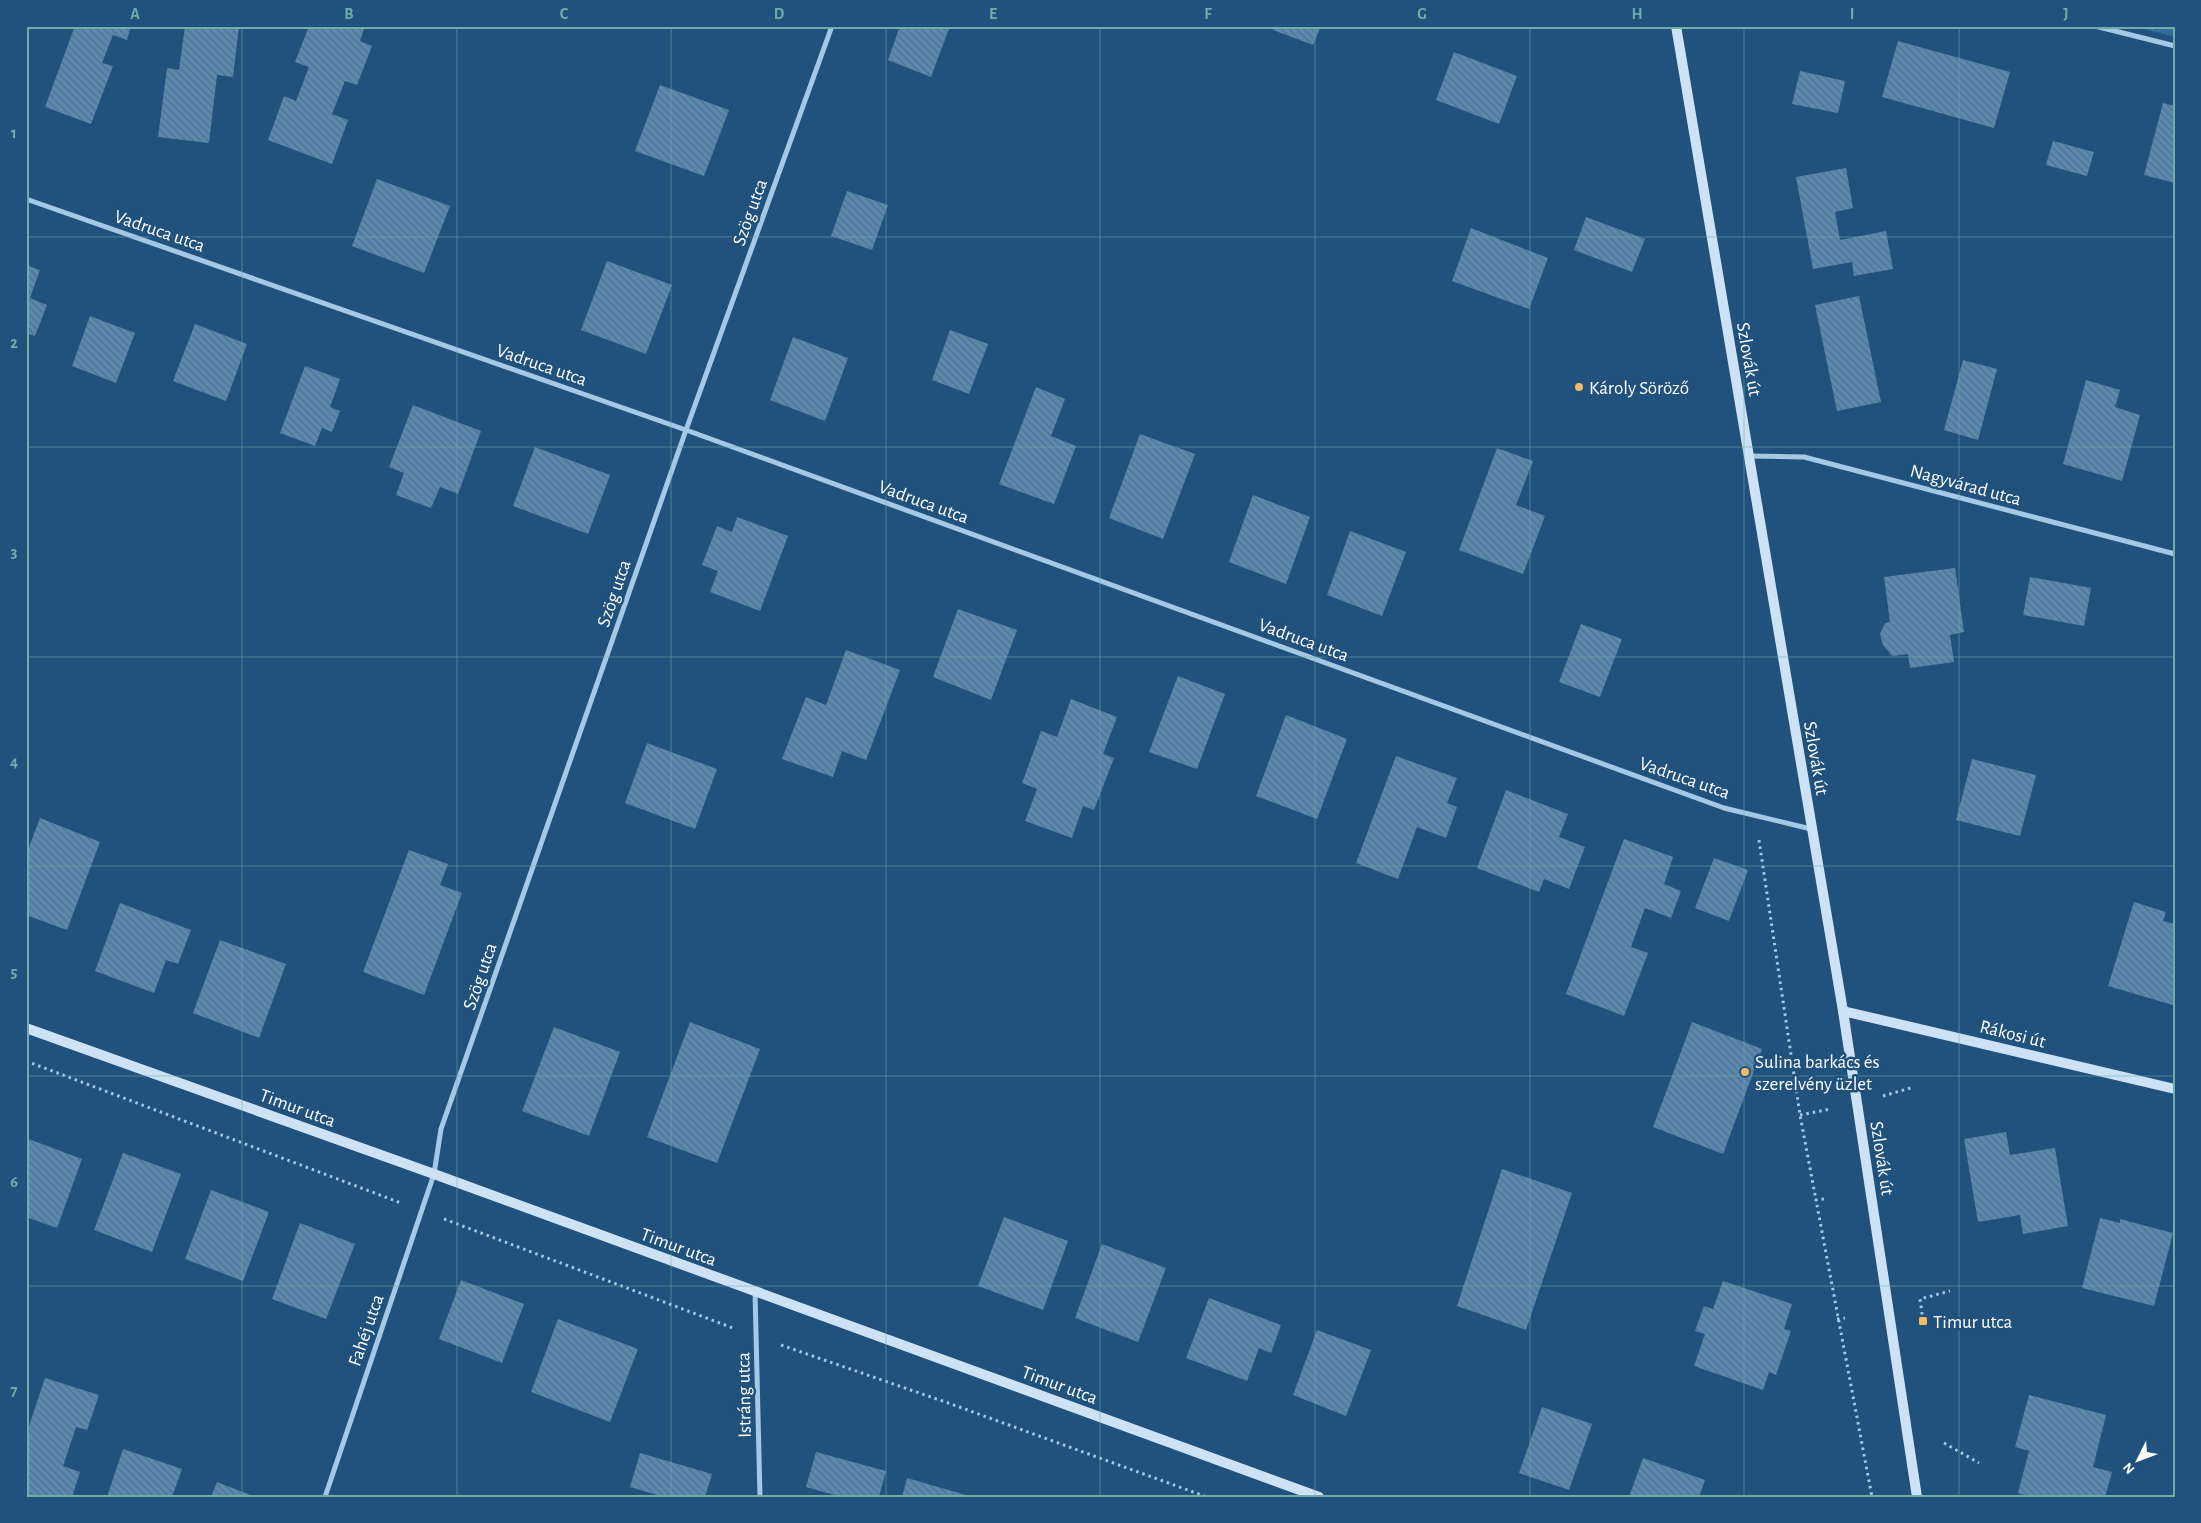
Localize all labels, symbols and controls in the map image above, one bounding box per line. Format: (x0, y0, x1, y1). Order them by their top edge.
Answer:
text: A (130, 6, 140, 22)
text: B (344, 6, 354, 22)
text: C (560, 6, 569, 22)
text: D (774, 6, 785, 22)
text: E (989, 6, 997, 22)
text: F (1204, 6, 1212, 22)
text: G (1417, 6, 1427, 22)
text: H (1631, 6, 1643, 22)
text: I (1850, 6, 1854, 22)
text: J (2063, 6, 2069, 22)
text: 1 (11, 125, 17, 141)
street label: Szög utca (730, 176, 771, 248)
street label: Vadruca utca (112, 207, 207, 256)
street label: Szlovák út (1733, 321, 1764, 398)
text: 2 (10, 335, 18, 351)
street label: Vadruca utca (494, 341, 589, 390)
place label: Károly Söröző (1589, 379, 1689, 398)
marker: Károly Söröző (1573, 381, 1585, 393)
street label: Nagyvárad utca (1908, 462, 2023, 509)
street label: Vadruca utca (876, 477, 971, 528)
text: 3 (11, 544, 18, 560)
street label: Szög utca (594, 557, 635, 630)
street label: Vadruca utca (1256, 615, 1351, 666)
street label: Szlovák út (1800, 720, 1831, 797)
text: 4 (10, 754, 18, 770)
street label: Vadruca utca (1637, 754, 1732, 803)
street label: Szög utca (460, 940, 501, 1013)
text: 5 (11, 964, 18, 980)
street label: Rákosi út (1978, 1017, 2048, 1052)
place label: Sulina barkács és szerelvény üzlet (1755, 1053, 1880, 1094)
marker: Sulina barkács és szerelvény üzlet (1739, 1066, 1751, 1078)
street label: Timur utca (257, 1086, 338, 1131)
street label: Szlovák út (1866, 1120, 1897, 1197)
text: 6 (10, 1174, 18, 1190)
street label: Timur utca (638, 1225, 719, 1270)
street label: Fahéj utca (345, 1292, 388, 1369)
place label: Timur utca (1933, 1313, 2012, 1332)
marker: Timur utca (1917, 1315, 1929, 1327)
street label: Istráng utca (734, 1352, 755, 1438)
street label: Timur utca (1019, 1363, 1100, 1408)
text: 7 (11, 1383, 18, 1399)
north arrow (2114, 1436, 2164, 1486)
text: N (2121, 1460, 2138, 1476)

